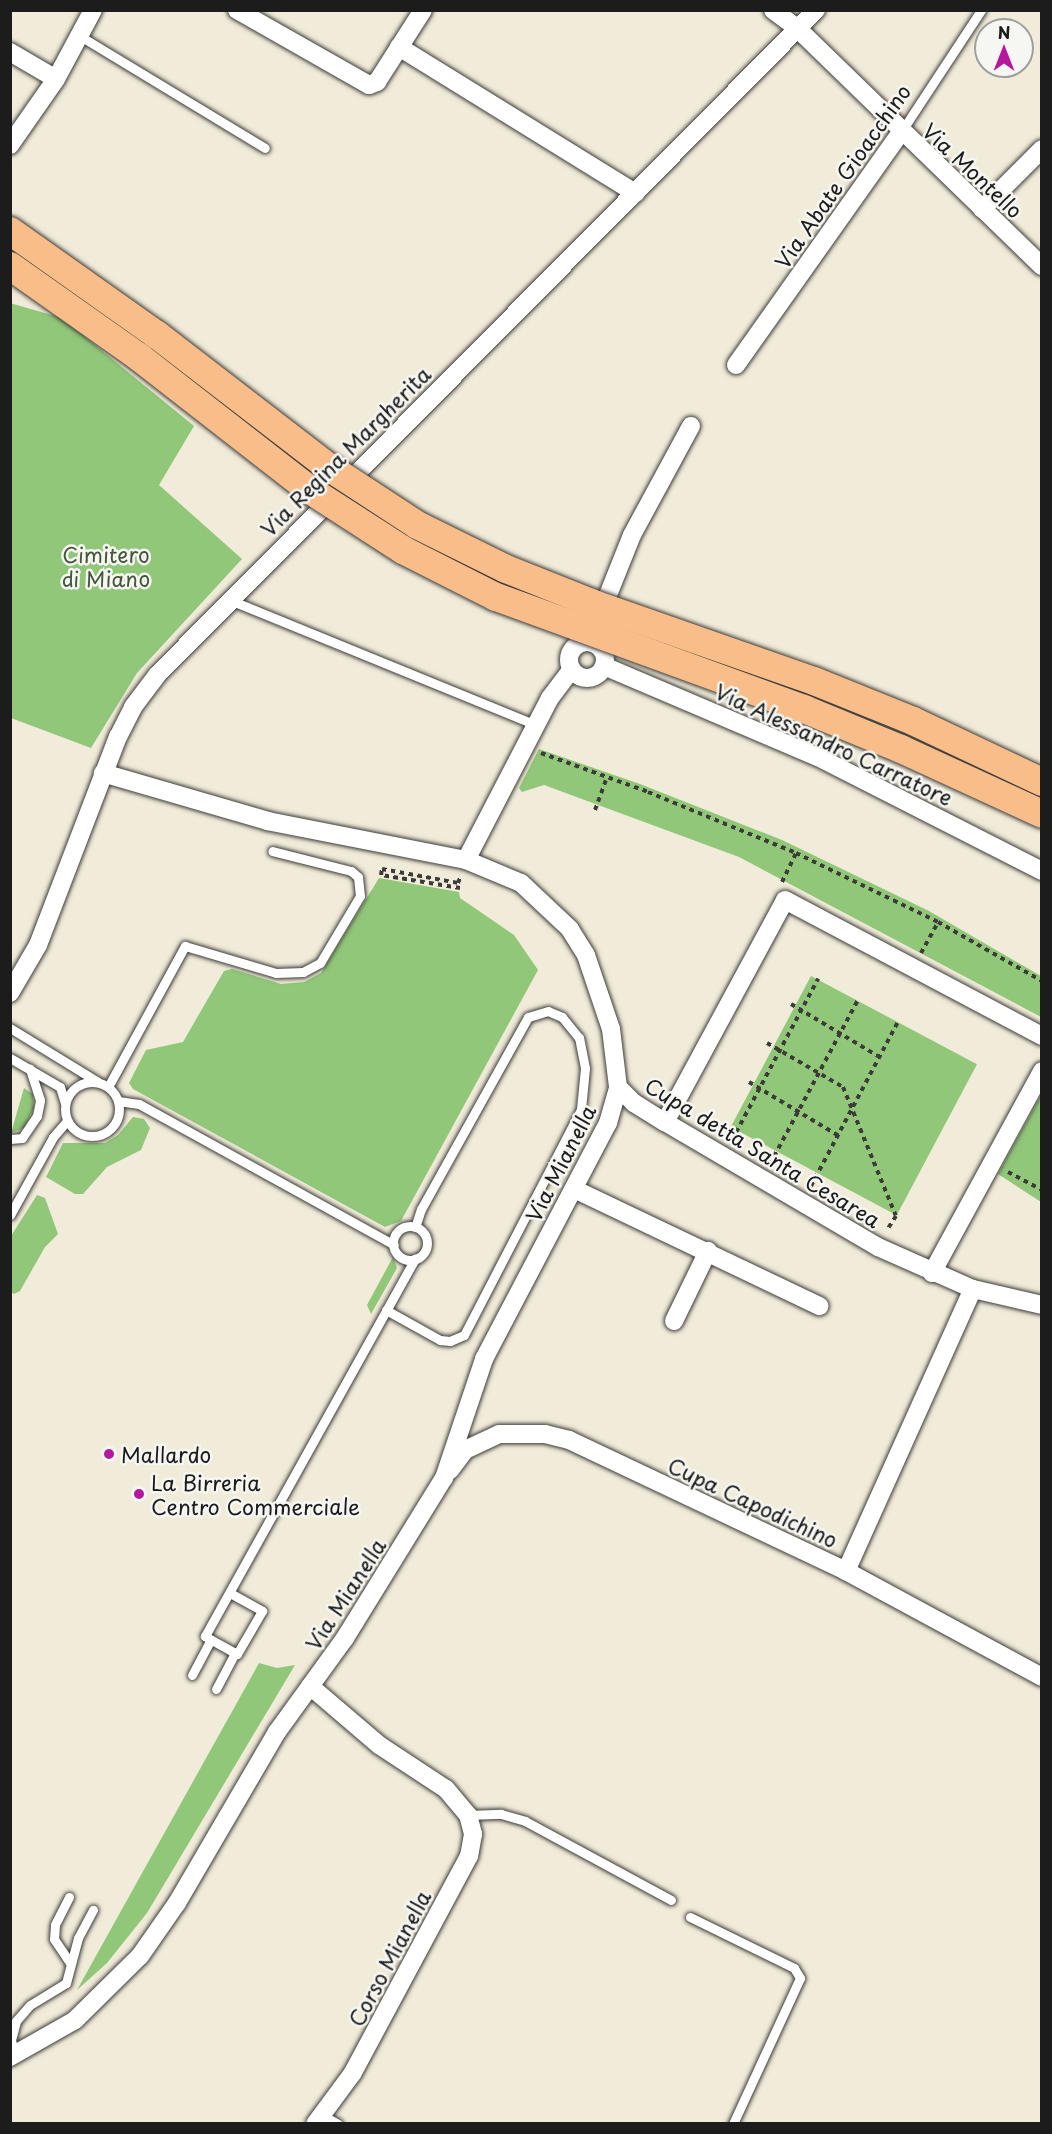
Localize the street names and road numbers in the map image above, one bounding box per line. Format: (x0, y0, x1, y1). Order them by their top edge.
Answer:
street label: Via Abate Gioacchino (769, 79, 915, 273)
street label: Via Montello (918, 118, 1028, 222)
street label: Via Regina Margherita (255, 361, 435, 541)
street label: Via Alessandro Carratore (712, 678, 956, 810)
street label: Cupa detta Santa Cesarea (641, 1072, 885, 1232)
street label: Via Mianella (520, 1101, 600, 1225)
street label: Cupa Capodichino (665, 1452, 841, 1552)
street label: Via Mianella (300, 1534, 390, 1654)
street label: Corso Mianella (342, 1885, 436, 2031)

